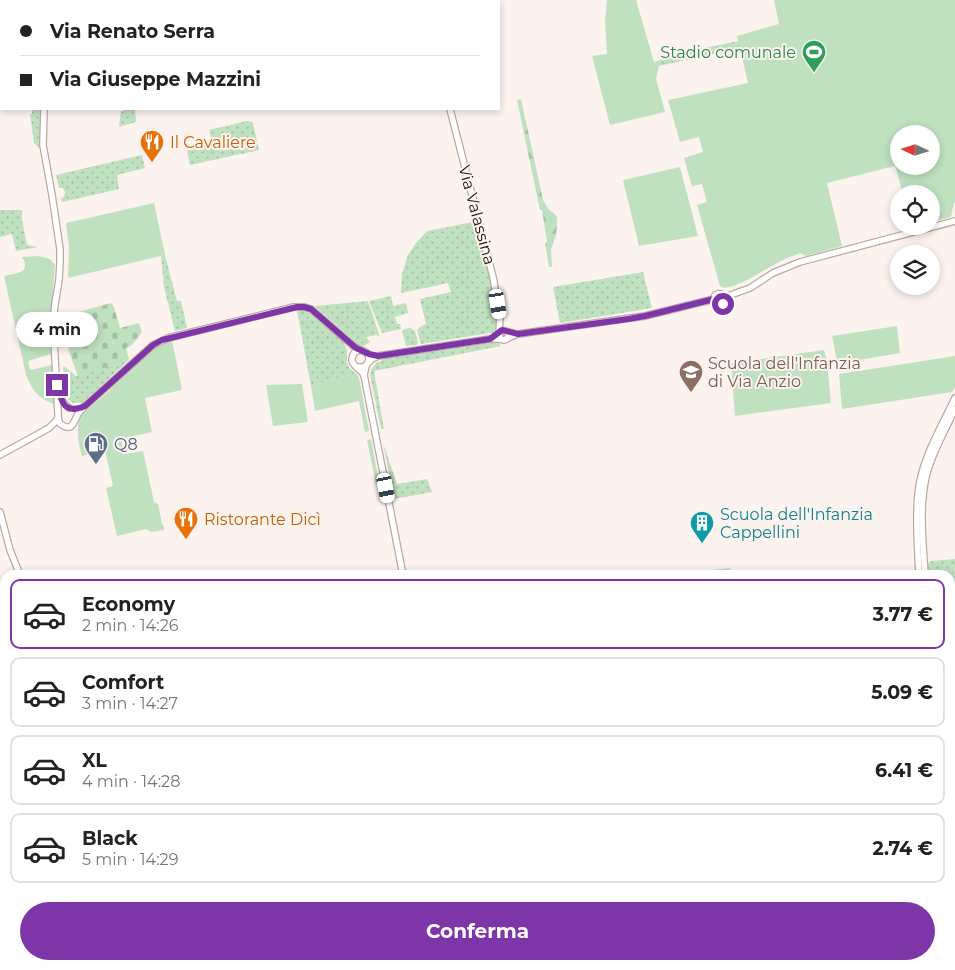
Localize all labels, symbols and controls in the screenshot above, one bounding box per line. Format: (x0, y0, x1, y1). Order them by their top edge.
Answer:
text: Via Renato Serra (50, 20, 215, 43)
sports icon: Stadio comunale (801, 39, 827, 73)
place label: Stadio comunale (660, 43, 796, 62)
text: Via Giuseppe Mazzini (50, 68, 261, 91)
north arrow (890, 125, 940, 175)
map controls (890, 125, 940, 295)
restaurant icon: Il Cavaliere (139, 129, 165, 163)
place label: Il Cavaliere (170, 133, 256, 152)
street label: Via Valassina (455, 163, 499, 267)
button: locate (890, 185, 940, 235)
button: layers (890, 245, 940, 295)
car (488, 288, 507, 320)
route start (712, 293, 734, 315)
callout: 4 min (16, 312, 98, 348)
text: 4 min (33, 320, 81, 339)
place label: Scuola dell'Infanzia di Via Anzio (708, 354, 861, 391)
school or university icon: Scuola dell'Infanzia di Via Anzio (678, 359, 704, 393)
route end (46, 374, 68, 396)
fuel station icon: Q8 (83, 431, 109, 465)
place label: Q8 (114, 435, 138, 454)
car (375, 472, 396, 504)
place label: Scuola dell'Infanzia Cappellini (720, 505, 873, 542)
restaurant icon: Ristorante Dicì (173, 506, 199, 540)
place label: Ristorante Dicì (204, 510, 321, 529)
building icon: Scuola dell'Infanzia Cappellini (689, 510, 715, 544)
icon: car (22, 592, 67, 637)
text: Economy (82, 593, 175, 616)
text: 3.77 € (873, 603, 933, 626)
text: 2 min · 14:26 (82, 616, 178, 635)
icon: car (22, 670, 67, 715)
text: Comfort (82, 671, 164, 694)
text: 5.09 € (871, 681, 933, 704)
text: 3 min · 14:27 (82, 694, 178, 713)
icon: car (22, 748, 67, 793)
text: XL (82, 749, 107, 772)
text: 6.41 € (875, 759, 933, 782)
text: 4 min · 14:28 (82, 772, 180, 791)
icon: car (22, 826, 67, 871)
text: Black (82, 827, 138, 850)
text: 2.74 € (873, 837, 933, 860)
text: 5 min · 14:29 (82, 850, 178, 869)
button: Conferma (20, 902, 935, 960)

